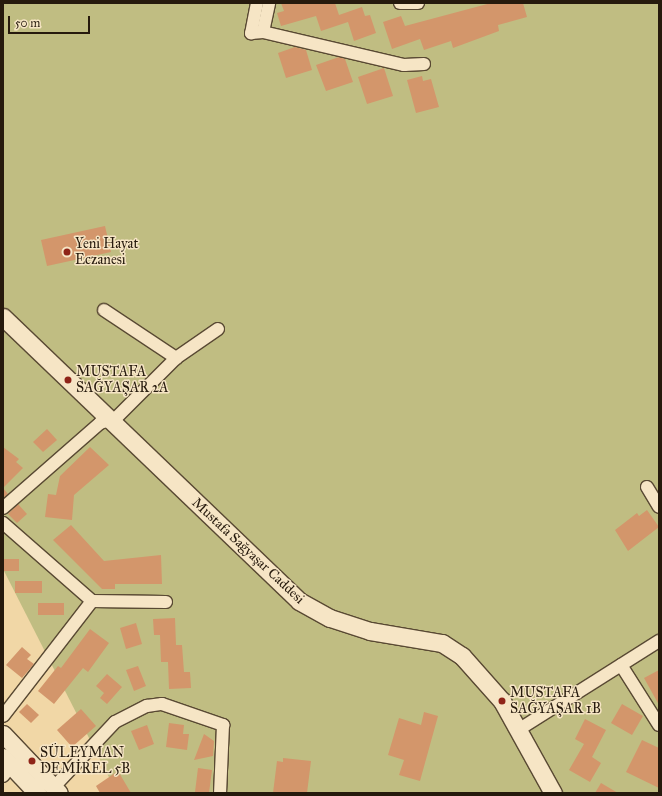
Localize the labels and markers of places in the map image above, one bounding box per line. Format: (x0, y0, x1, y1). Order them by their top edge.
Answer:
place label: Yeni Hayat Eczanesi (75, 236, 138, 268)
marker: Yeni Hayat Eczanesi (62, 247, 72, 257)
place label: MUSTAFA SAĞYAŞAR 2A (76, 364, 168, 396)
marker: MUSTAFA SAĞYAŞAR 2A (63, 375, 73, 385)
place label: MUSTAFA SAĞYAŞAR 1B (510, 685, 601, 718)
marker: MUSTAFA SAĞYAŞAR 1B (497, 696, 507, 706)
place label: SÜLEYMAN DEMİREL 5B (40, 745, 130, 778)
marker: SÜLEYMAN DEMİREL 5B (27, 756, 37, 766)

